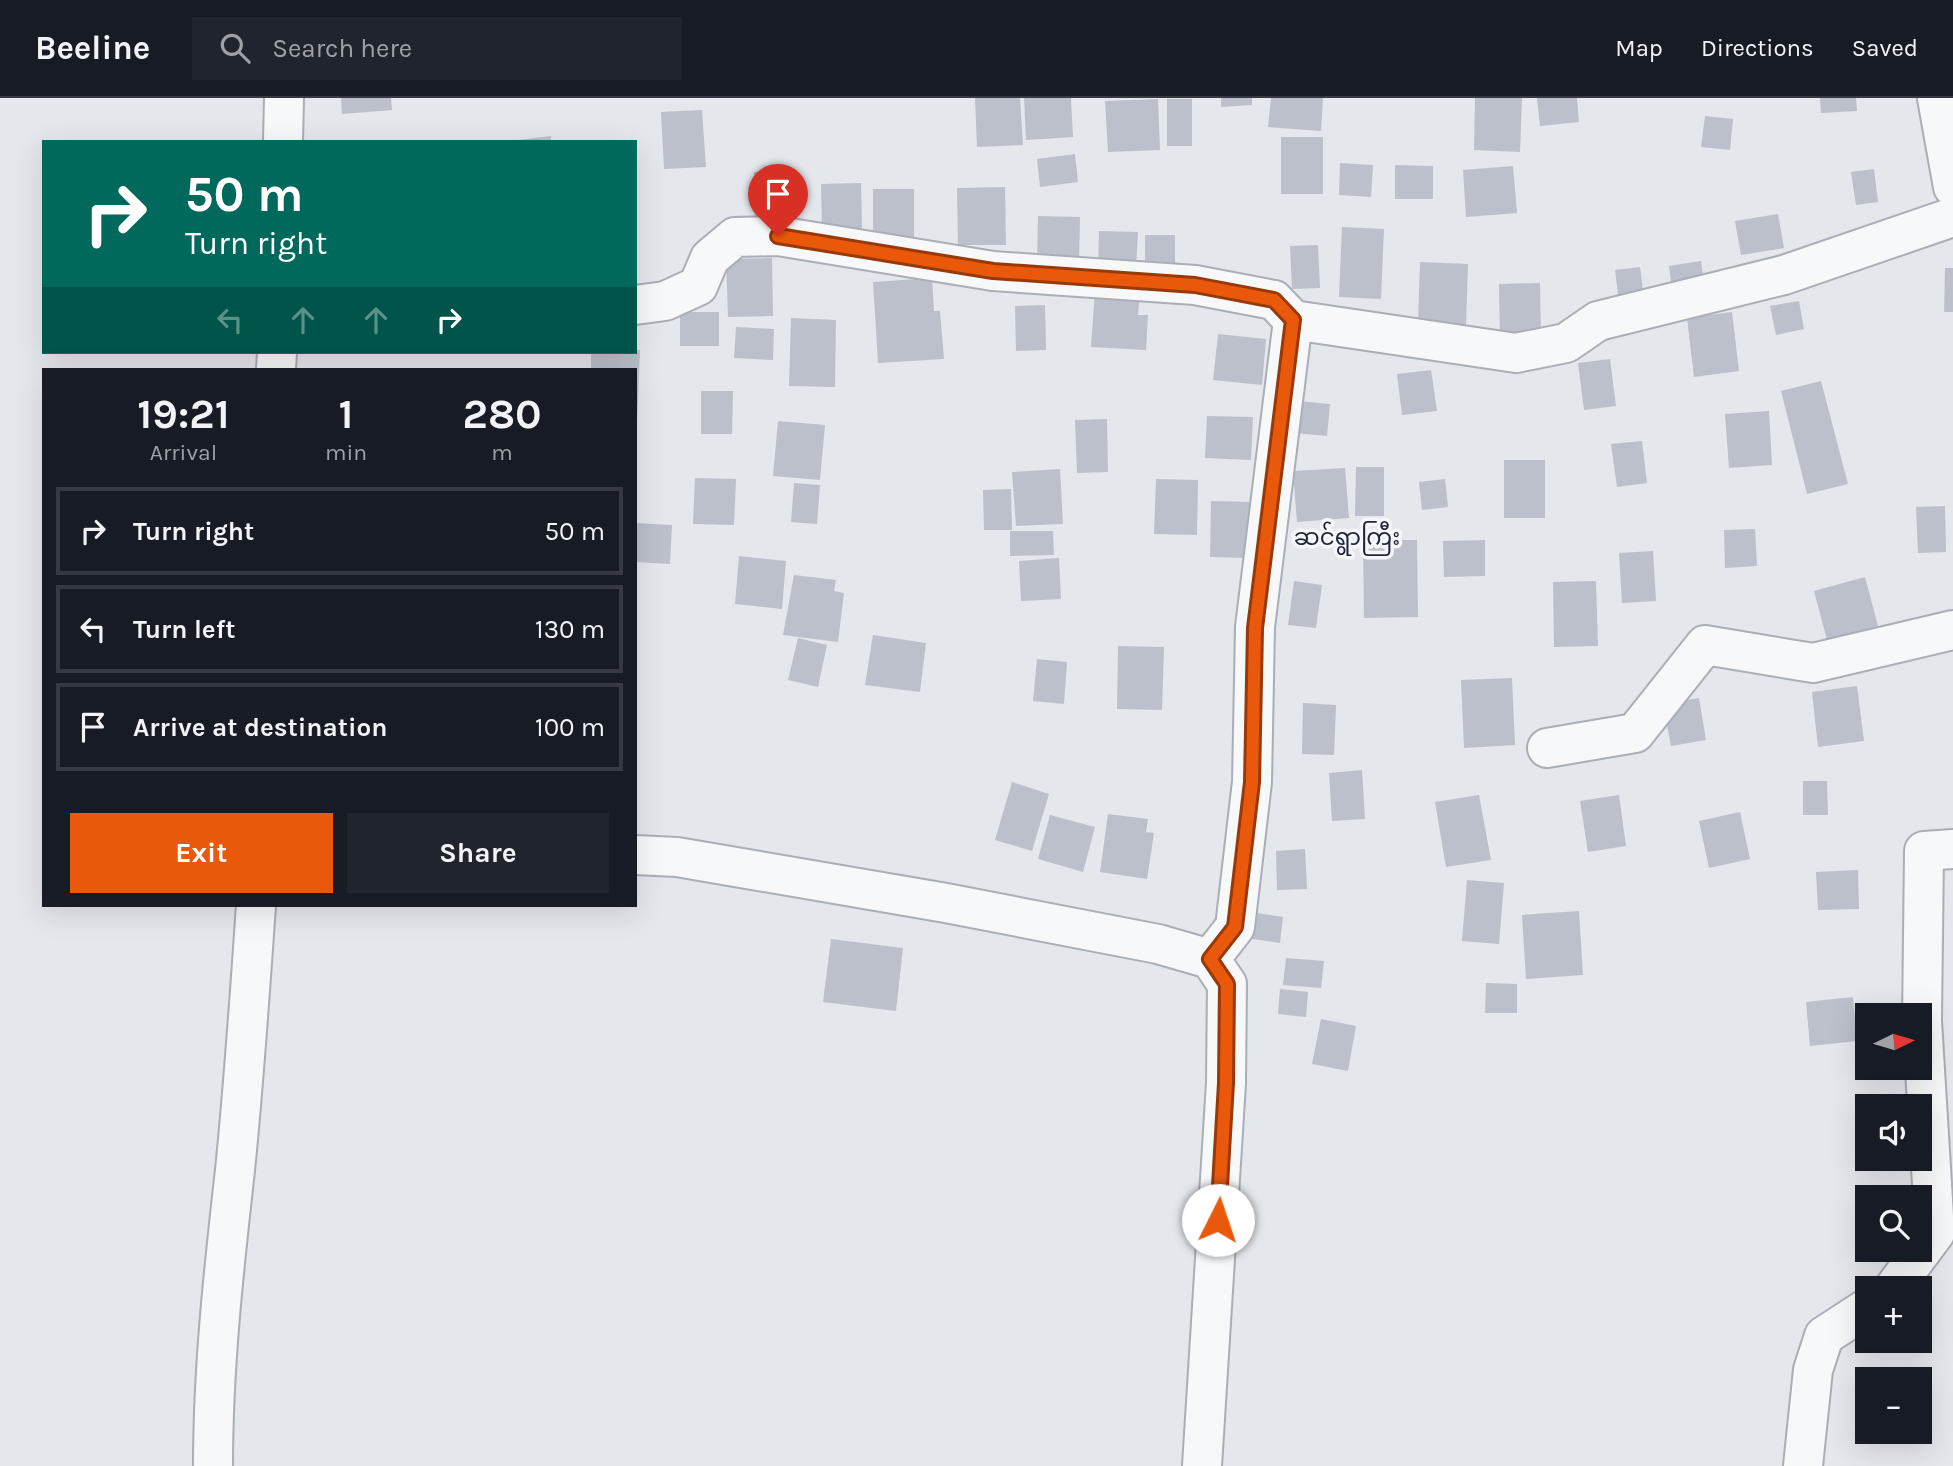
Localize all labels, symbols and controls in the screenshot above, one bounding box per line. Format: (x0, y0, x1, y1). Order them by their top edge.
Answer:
search box (192, 17, 682, 80)
text: Beeline (35, 29, 150, 67)
icon: search (216, 29, 254, 67)
text: Search here (272, 33, 412, 64)
text: Map (1615, 34, 1663, 62)
text: Directions (1701, 34, 1814, 62)
text: Saved (1852, 34, 1918, 62)
pin (748, 164, 808, 236)
text: 50 m (185, 166, 303, 223)
icon: right (70, 168, 161, 259)
icon: arrive (759, 175, 797, 213)
text: Turn right (185, 225, 327, 262)
icon: left (211, 301, 249, 339)
icon: ahead (284, 301, 322, 339)
icon: ahead (357, 301, 395, 339)
icon: right (430, 301, 468, 339)
text: 19:21 (137, 389, 230, 439)
text: 1 (339, 389, 354, 439)
text: 280 (463, 389, 542, 439)
text: Arrival (150, 439, 217, 466)
text: min (325, 439, 367, 466)
text: m (491, 439, 513, 466)
icon: right (74, 512, 112, 550)
text: Turn right (133, 516, 254, 547)
text: 50 m (544, 516, 605, 547)
district label: ဆင်ရွာကြီး (1294, 521, 1400, 556)
icon: left (74, 610, 112, 648)
text: Turn left (133, 614, 235, 645)
text: 130 m (535, 614, 605, 645)
icon: arrive (74, 708, 112, 746)
text: Arrive at destination (133, 712, 387, 743)
text: 100 m (535, 712, 605, 743)
button: Exit (70, 813, 333, 893)
button: Share (347, 813, 609, 893)
north arrow (1855, 1003, 1932, 1080)
map controls (1855, 1003, 1932, 1444)
button: sound (1855, 1094, 1932, 1171)
position arrow (1181, 1183, 1255, 1257)
button: search (1855, 1185, 1932, 1262)
button: + (1855, 1276, 1932, 1353)
button: − (1855, 1367, 1932, 1444)

